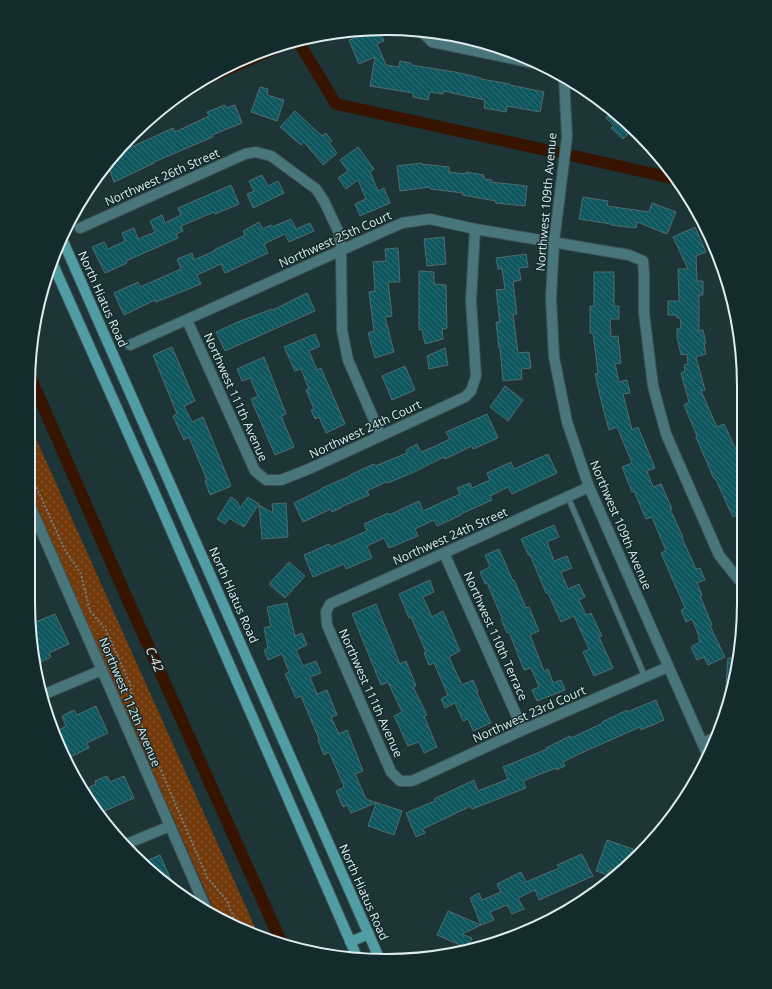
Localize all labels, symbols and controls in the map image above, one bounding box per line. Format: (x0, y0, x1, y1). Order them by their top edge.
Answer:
street label: Northwest 109th Avenue (531, 132, 561, 272)
street label: Northwest 26th Street (102, 144, 222, 210)
street label: Northwest 25th Court (276, 206, 394, 272)
street label: North Hiatus Road (74, 248, 132, 350)
street label: Northwest 111th Avenue (200, 330, 272, 464)
street label: Northwest 24th Court (306, 396, 424, 462)
street label: Northwest 109th Avenue (586, 458, 656, 593)
street label: Northwest 24th Street (390, 503, 510, 569)
street label: North Hiatus Road (205, 544, 263, 646)
street label: Northwest 110th Terrace (460, 569, 532, 703)
street label: Northwest 111th Avenue (335, 626, 407, 760)
street label: Northwest 112th Avenue (95, 635, 165, 770)
water label: C-42 (141, 643, 169, 675)
street label: Northwest 23rd Court (470, 681, 588, 747)
street label: North Hiatus Road (335, 841, 393, 943)

